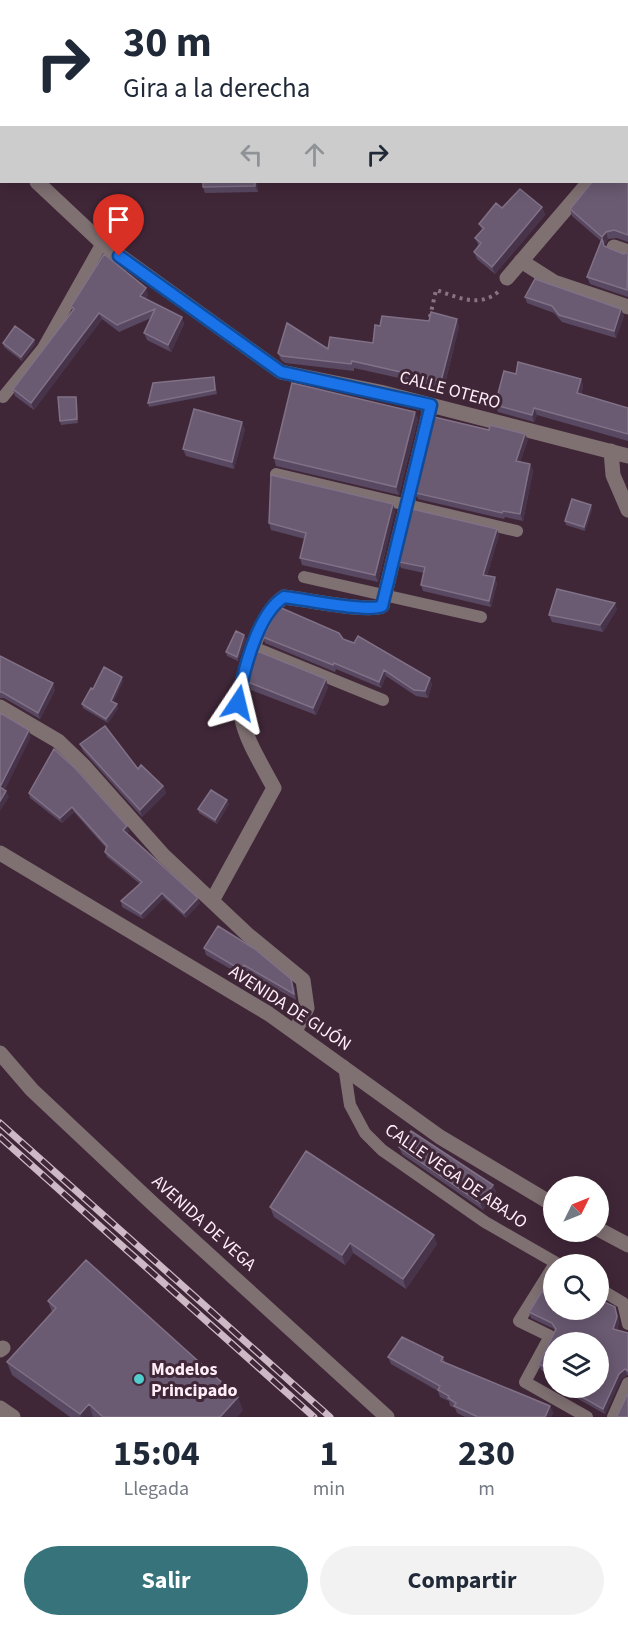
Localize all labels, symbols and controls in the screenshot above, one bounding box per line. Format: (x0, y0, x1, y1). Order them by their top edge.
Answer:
text: 30 m (123, 13, 212, 73)
icon: right (24, 24, 102, 102)
text: Gira a la derecha (123, 69, 310, 108)
icon: left (235, 138, 268, 171)
icon: ahead (298, 138, 331, 171)
icon: right (361, 138, 394, 171)
pin (93, 194, 144, 256)
icon: arrive (102, 203, 135, 236)
street label: CALLE OTERO (397, 365, 503, 415)
position arrow (206, 671, 270, 735)
street label: AVENIDA DE GIJÓN (224, 959, 356, 1057)
street label: CALLE VEGA DE ABAJO (380, 1117, 532, 1235)
street label: AVENIDA DE VEGA (146, 1169, 262, 1277)
north arrow (543, 1176, 609, 1242)
map controls (543, 1176, 609, 1398)
button: search (543, 1254, 609, 1320)
button: layers (543, 1332, 609, 1398)
place label: Modelos Principado (151, 1357, 237, 1403)
marker: Modelos Principado (132, 1372, 146, 1386)
text: 15:04 (113, 1428, 200, 1479)
text: 1 (319, 1428, 338, 1479)
text: 230 (458, 1428, 515, 1479)
text: Llegada (124, 1475, 189, 1503)
text: min (313, 1475, 345, 1503)
text: m (478, 1475, 495, 1503)
button: Salir (24, 1546, 308, 1615)
button: Compartir (320, 1546, 604, 1615)

